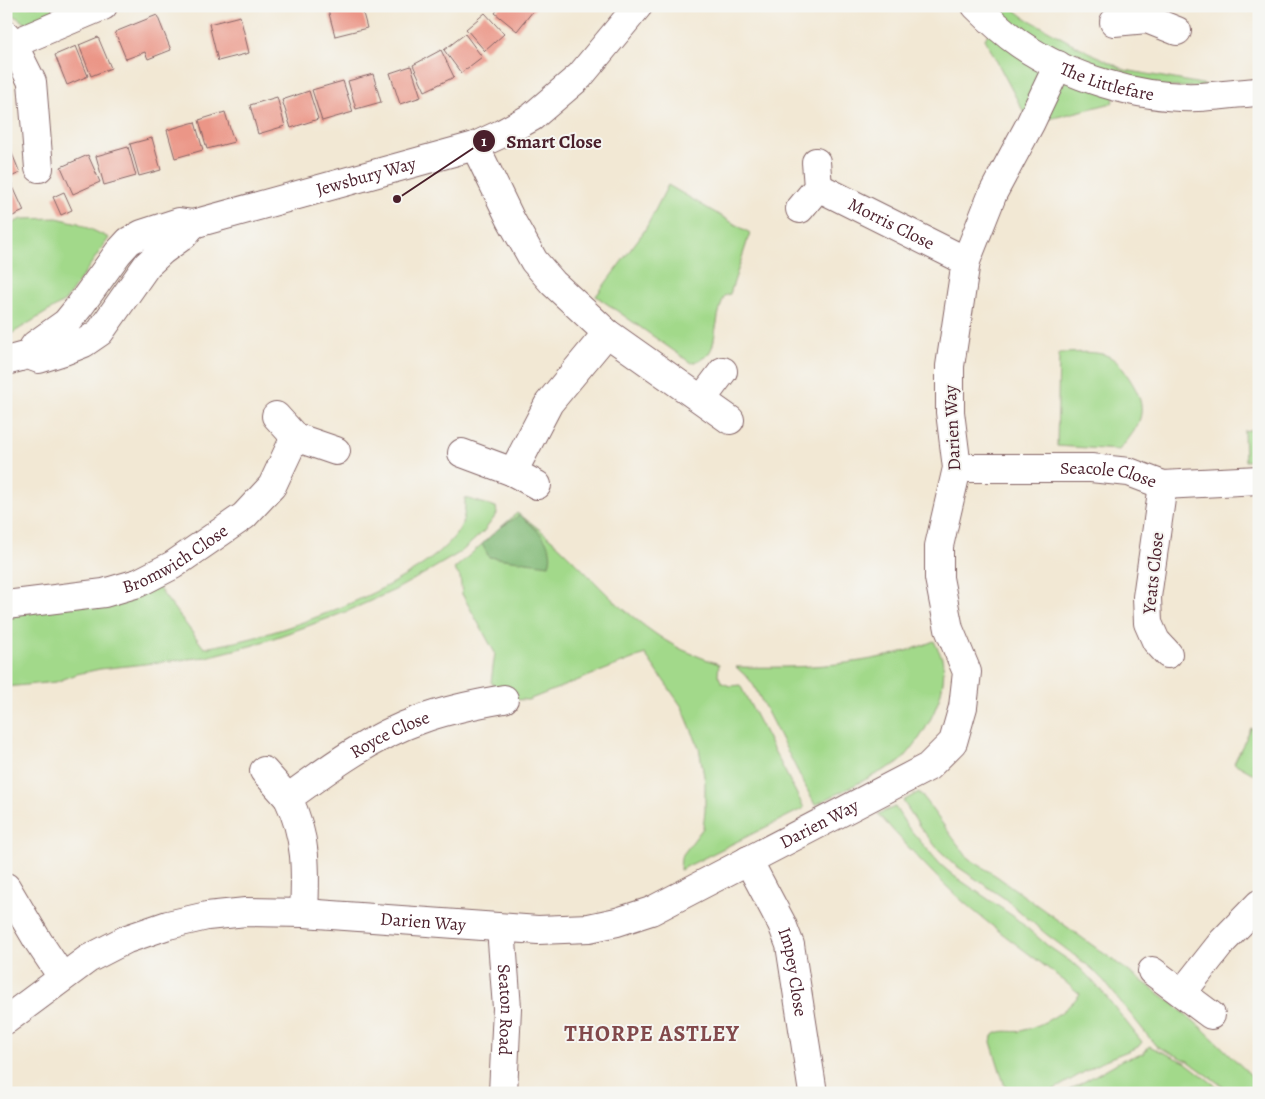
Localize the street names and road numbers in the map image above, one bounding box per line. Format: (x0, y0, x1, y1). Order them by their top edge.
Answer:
street label: The Littlefare (1056, 56, 1156, 106)
street label: Jewsbury Way (313, 151, 419, 201)
street label: Morris Close (844, 192, 939, 255)
street label: Darien Way (938, 384, 966, 472)
street label: Seacole Close (1060, 456, 1160, 493)
street label: Bromwich Close (119, 519, 233, 599)
street label: Yeats Close (1137, 531, 1169, 616)
street label: Royce Close (345, 705, 433, 764)
street label: Darien Way (775, 793, 864, 854)
street label: Darien Way (379, 907, 468, 937)
street label: Impey Close (772, 924, 813, 1018)
street label: Seaton Road (492, 963, 519, 1056)

